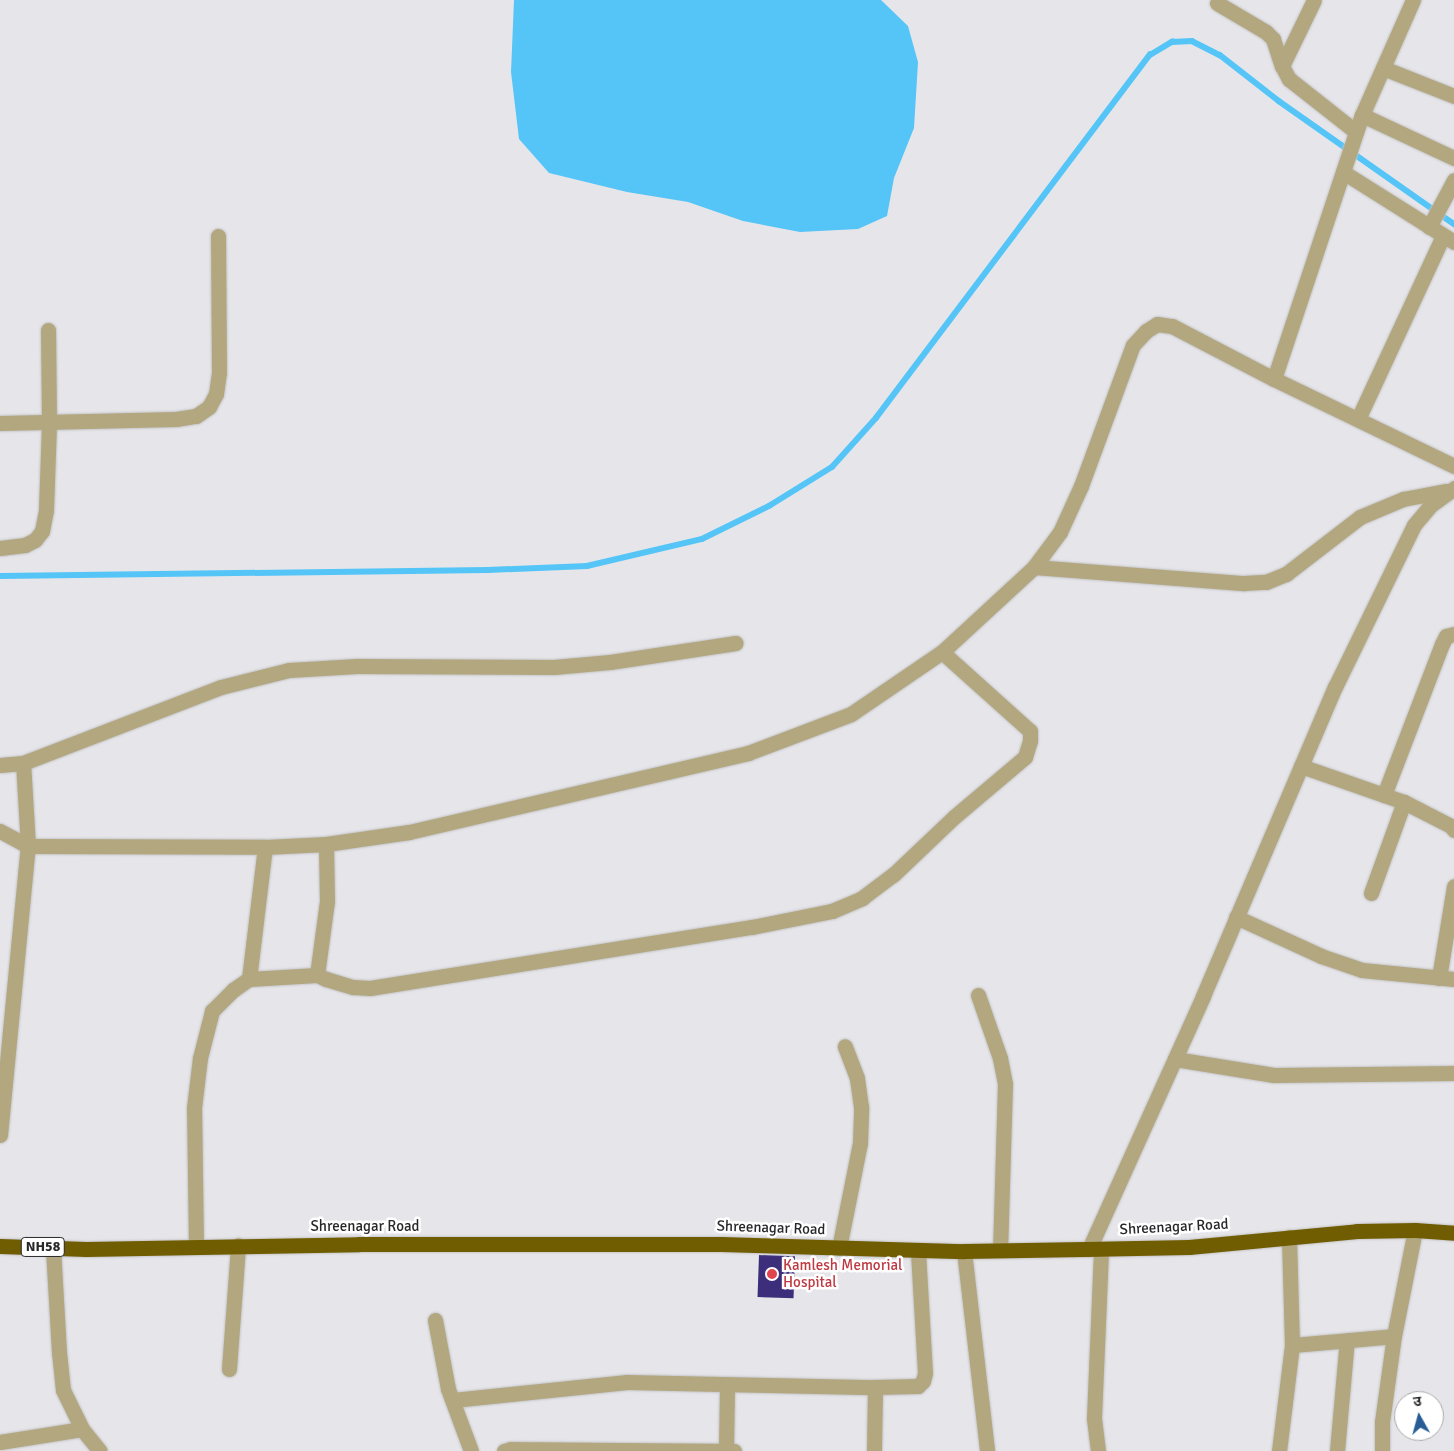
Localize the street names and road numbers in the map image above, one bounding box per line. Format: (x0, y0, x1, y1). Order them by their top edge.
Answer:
street label: Shreenagar Road (1119, 1215, 1229, 1239)
street label: Shreenagar Road (716, 1217, 826, 1239)
street label: Shreenagar Road (311, 1218, 419, 1236)
road number: NH58 (20, 1236, 66, 1258)

